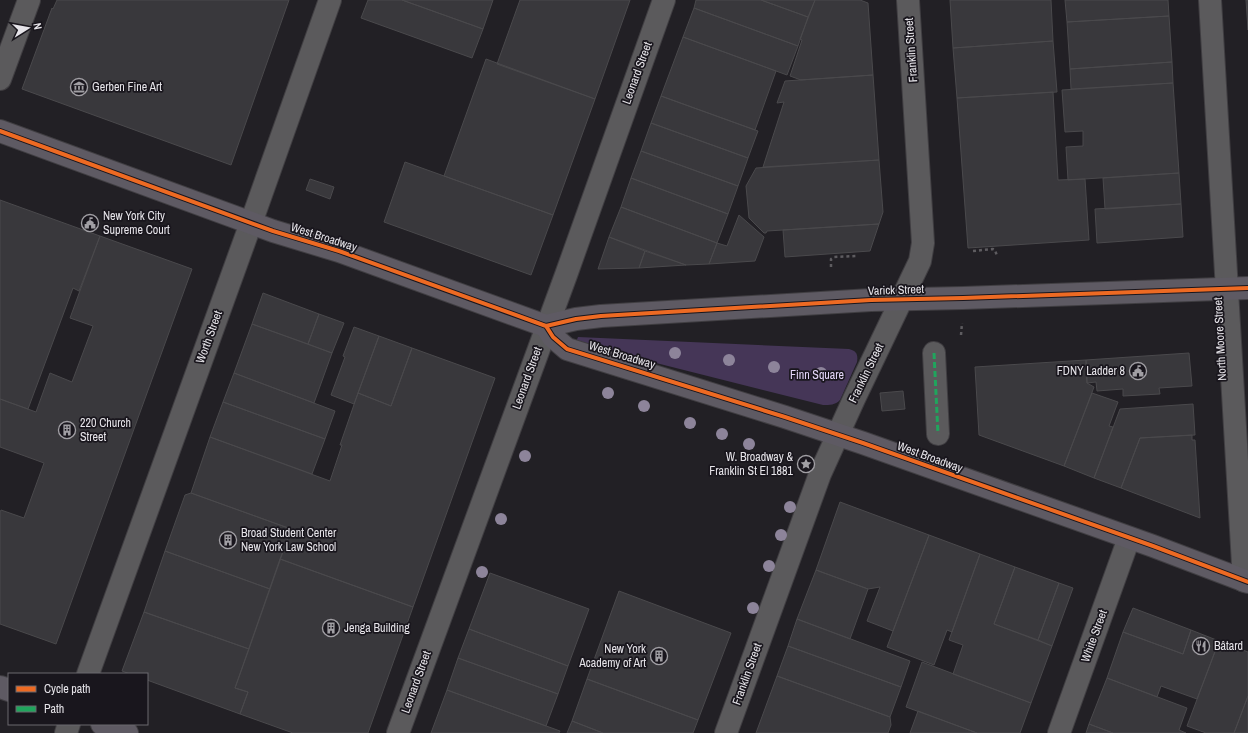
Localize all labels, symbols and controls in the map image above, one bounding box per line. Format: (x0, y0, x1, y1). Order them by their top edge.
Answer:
north arrow (8, 8, 48, 48)
street label: Franklin Street (901, 17, 921, 83)
text: N (30, 22, 45, 31)
street label: Leonard Street (618, 39, 656, 106)
museum icon: Gerben Fine Art (69, 77, 89, 97)
place label: Gerben Fine Art (92, 79, 162, 95)
place label: New York City Supreme Court (103, 208, 170, 238)
public building icon: New York City Supreme Court (80, 213, 100, 233)
street label: West Broadway (289, 219, 359, 255)
street label: Varick Street (868, 281, 925, 299)
street label: North Moore Street (1210, 297, 1230, 381)
street label: Worth Street (192, 308, 226, 366)
street label: West Broadway (587, 337, 657, 373)
street label: Franklin Street (845, 340, 887, 406)
street label: Leonard Street (508, 344, 546, 411)
public building icon: FDNY Ladder 8 (1128, 361, 1148, 381)
place label: FDNY Ladder 8 (1057, 363, 1125, 379)
park label: Finn Square (790, 367, 844, 383)
place label: 220 Church Street (80, 415, 131, 445)
building icon: 220 Church Street (57, 420, 77, 440)
street label: West Broadway (895, 438, 965, 476)
place label: W. Broadway & Franklin St El 1881 (709, 449, 794, 479)
place icon: W. Broadway & Franklin St El 1881 (796, 454, 816, 474)
place label: Broad Student Center New York Law School (241, 525, 337, 555)
building icon: Broad Student Center New York Law School (218, 530, 238, 550)
street label: White Street (1077, 607, 1111, 664)
building icon: Jenga Building (321, 618, 341, 638)
place label: Jenga Building (344, 620, 410, 636)
restaurant icon: Bâtard (1191, 636, 1211, 656)
place label: Bâtard (1214, 638, 1243, 654)
place label: New York Academy of Art (578, 641, 646, 671)
street label: Franklin Street (728, 641, 766, 707)
building icon: New York Academy of Art (649, 646, 669, 666)
street label: Leonard Street (397, 648, 435, 715)
legend (8, 673, 148, 725)
text: Cycle path (44, 681, 91, 697)
text: Path (44, 701, 64, 717)

